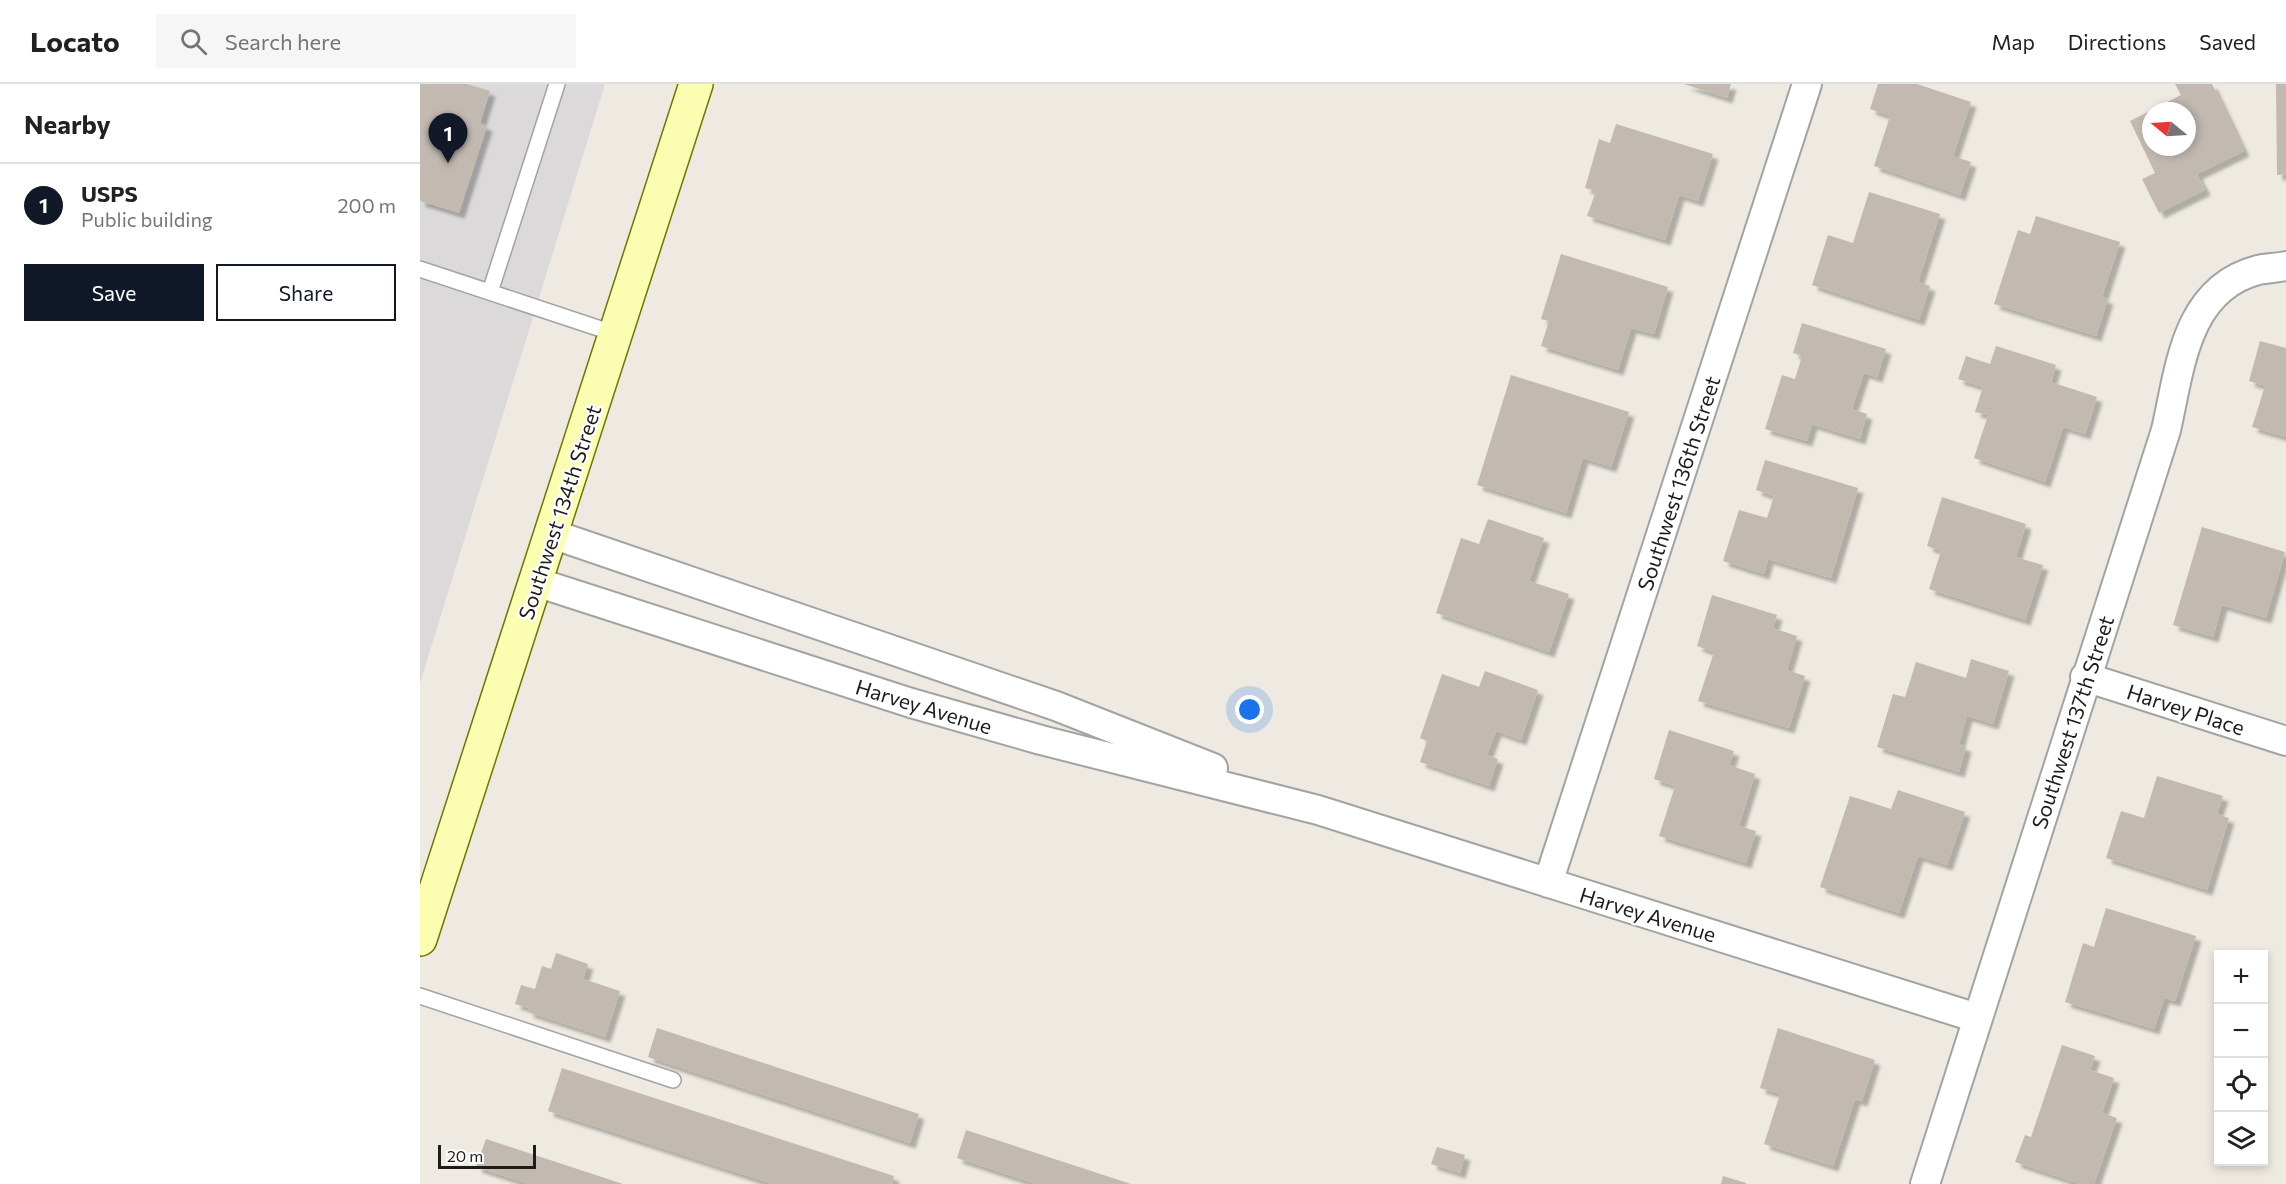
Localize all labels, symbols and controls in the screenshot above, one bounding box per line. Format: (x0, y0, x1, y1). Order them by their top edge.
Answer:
search box (156, 14, 576, 68)
text: Locato (30, 24, 120, 58)
icon: search (177, 25, 210, 58)
text: Search here (225, 28, 341, 55)
text: Map (1992, 29, 2035, 54)
text: Directions (2068, 29, 2166, 54)
text: Saved (2199, 29, 2256, 54)
north arrow (2142, 102, 2196, 156)
text: Nearby (24, 108, 111, 139)
pin: 1 (429, 113, 468, 163)
text: USPS (81, 180, 138, 207)
text: 1 (39, 193, 48, 217)
text: 200 m (338, 193, 396, 217)
text: Public building (81, 207, 213, 231)
button: Save (24, 264, 204, 321)
button: Share (216, 264, 396, 321)
street label: Southwest 136th Street (1631, 372, 1725, 594)
street label: Southwest 134th Street (512, 402, 606, 622)
street label: Southwest 137th Street (2026, 612, 2118, 832)
street label: Harvey Avenue (853, 673, 995, 739)
street label: Harvey Place (2124, 678, 2248, 740)
your location (1235, 695, 1264, 724)
street label: Harvey Avenue (1577, 881, 1719, 947)
map controls (2214, 950, 2268, 1166)
button: + (2214, 950, 2268, 1004)
button: − (2214, 1004, 2268, 1058)
button: locate (2214, 1058, 2268, 1112)
button: layers (2214, 1112, 2268, 1166)
scale bar (438, 1142, 536, 1170)
text: 20 m (447, 1146, 483, 1165)

